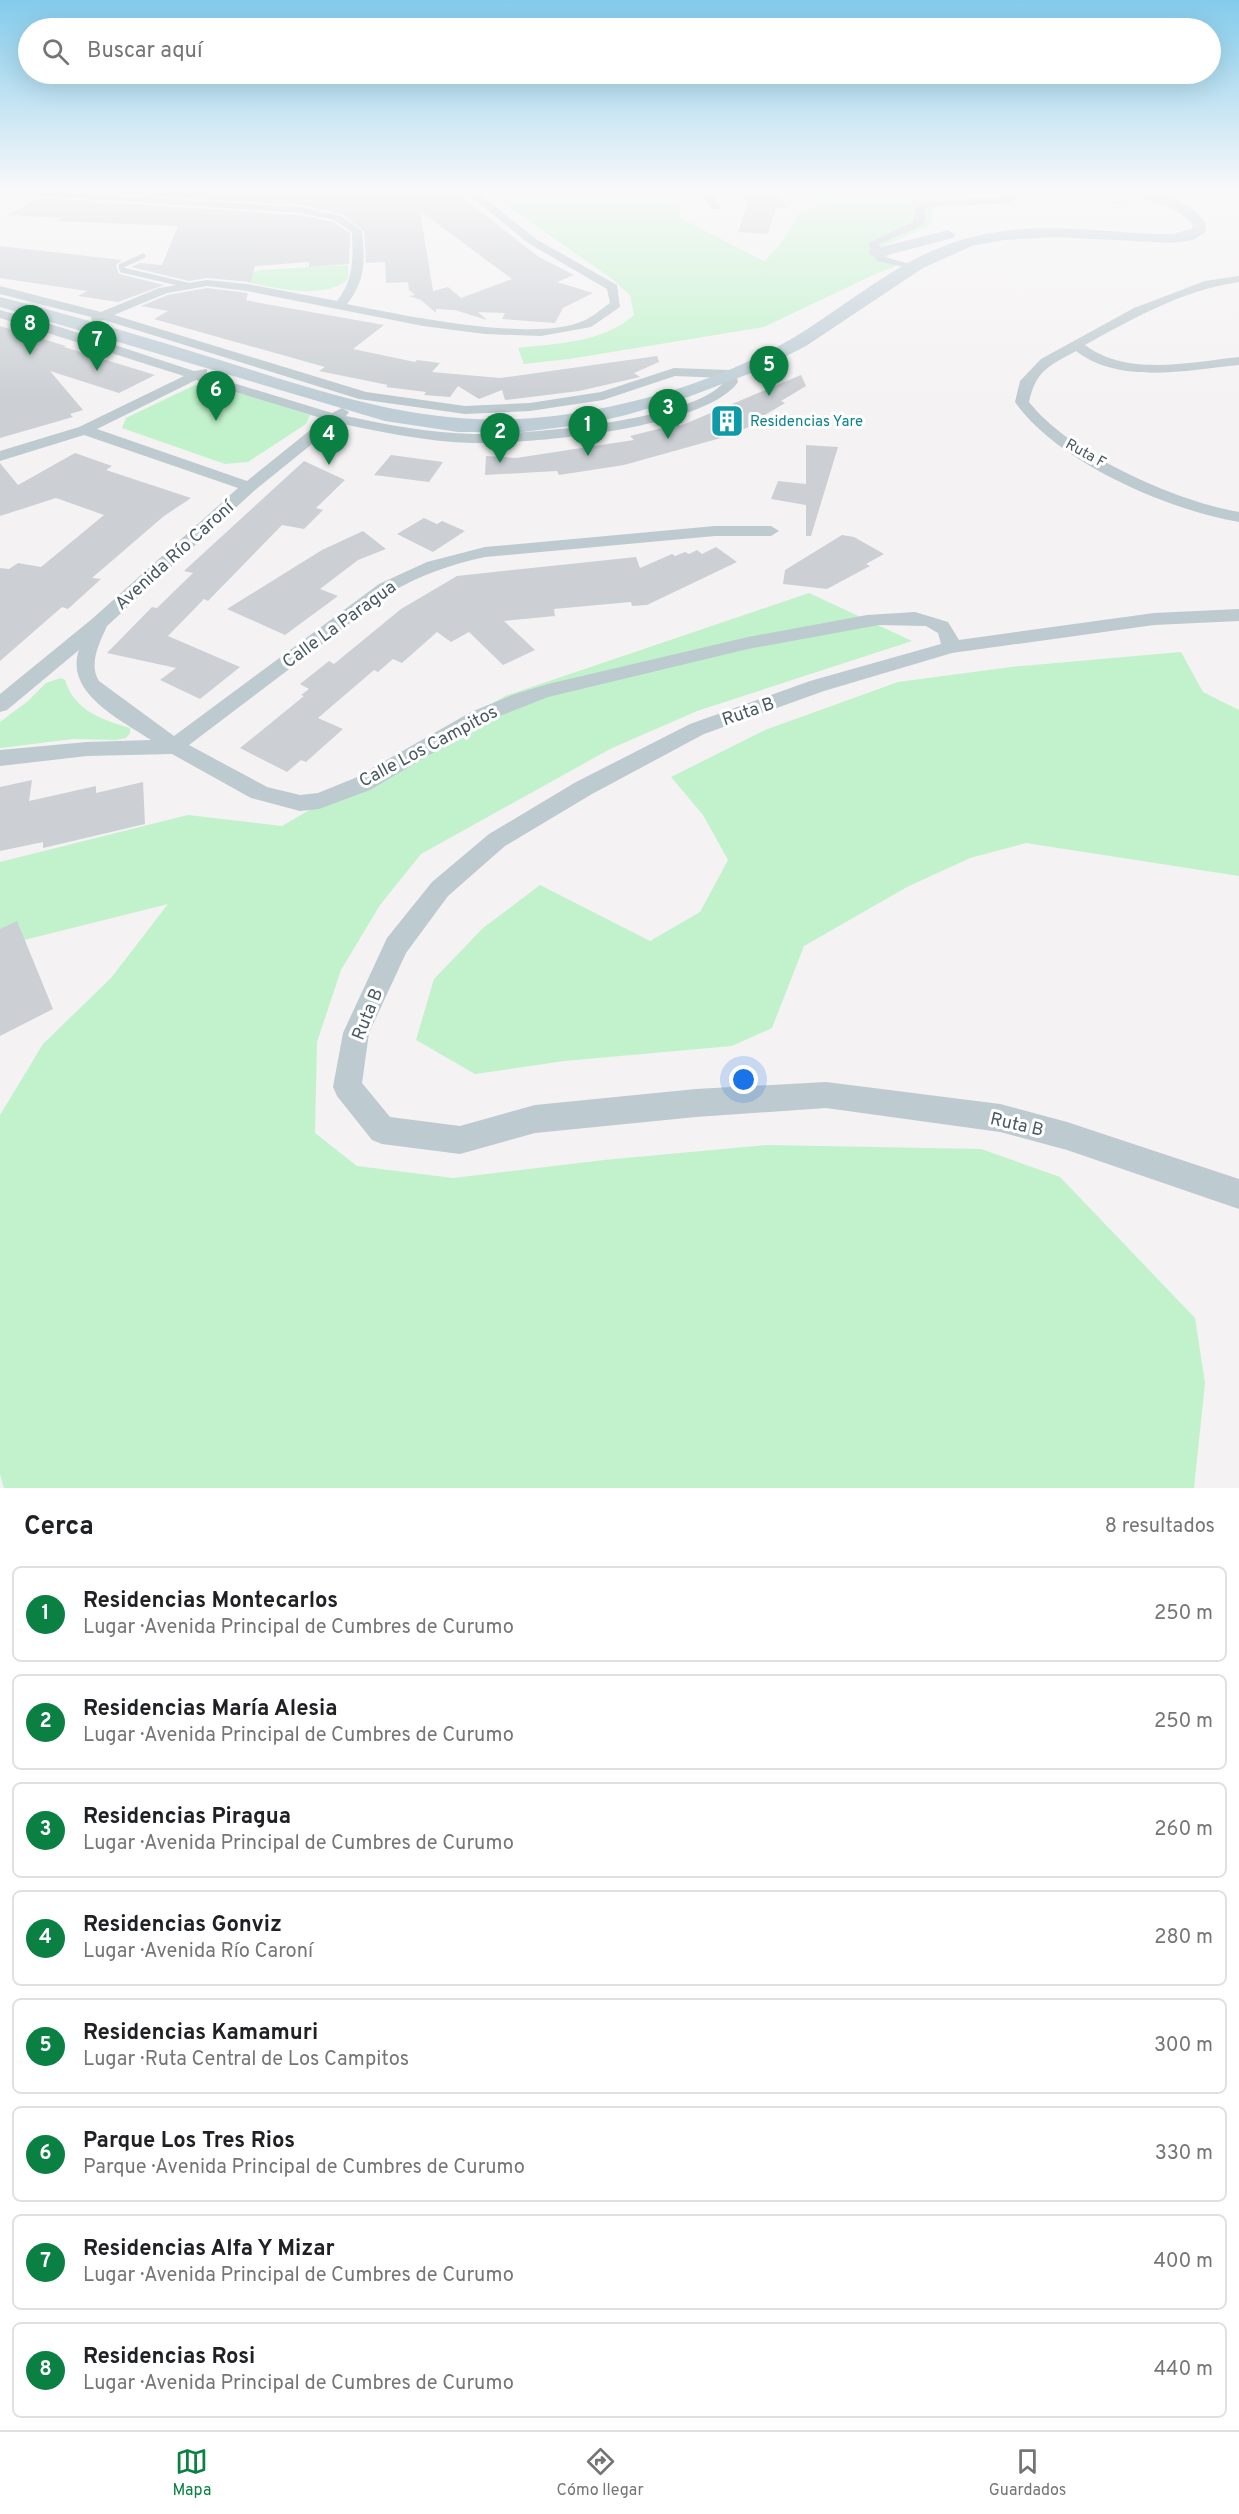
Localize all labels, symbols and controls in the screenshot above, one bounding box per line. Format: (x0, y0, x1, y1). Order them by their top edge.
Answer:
search box (18, 18, 1221, 84)
icon: search (39, 35, 72, 68)
text: Buscar aquí (87, 38, 203, 65)
pin: 8 (10, 306, 50, 355)
pin: 7 (78, 322, 116, 371)
pin: 5 (750, 346, 788, 396)
pin: 6 (196, 372, 236, 421)
pin: 3 (648, 390, 688, 439)
building icon: Residencias Yare (709, 403, 745, 439)
pin: 1 (568, 406, 608, 456)
place label: Residencias Yare (750, 413, 863, 432)
pin: 2 (480, 414, 520, 463)
pin: 4 (310, 416, 348, 465)
street label: Ruta F (1062, 435, 1109, 473)
street label: Avenida Río Caroní (111, 496, 240, 616)
street label: Calle La Paragua (278, 576, 401, 674)
street label: Ruta B (719, 693, 778, 732)
street label: Calle Los Campitos (356, 701, 502, 794)
street label: Ruta B (348, 985, 389, 1044)
your location (729, 1065, 758, 1094)
street label: Ruta B (988, 1108, 1046, 1143)
text: Cerca (24, 1511, 94, 1544)
text: 8 resultados (1105, 1514, 1215, 1540)
text: Residencias Montecarlos (83, 1588, 338, 1615)
text: 1 (42, 1601, 50, 1627)
text: 250 m (1154, 1601, 1213, 1627)
text: Lugar · Avenida Principal de Cumbres de Curumo (83, 1615, 514, 1641)
text: Residencias María Alesia (83, 1696, 338, 1723)
text: 2 (39, 1709, 52, 1735)
text: 250 m (1154, 1709, 1213, 1735)
text: Lugar · Avenida Principal de Cumbres de Curumo (83, 1723, 514, 1749)
text: Residencias Piragua (83, 1804, 291, 1831)
text: 3 (40, 1817, 52, 1843)
text: 260 m (1154, 1817, 1213, 1843)
text: Lugar · Avenida Principal de Cumbres de Curumo (83, 1831, 514, 1857)
text: Residencias Gonviz (83, 1912, 282, 1939)
text: 4 (39, 1925, 52, 1951)
text: 280 m (1154, 1925, 1213, 1951)
text: Lugar · Avenida Río Caroní (83, 1939, 313, 1965)
text: Residencias Kamamuri (83, 2020, 318, 2047)
text: 5 (39, 2033, 52, 2059)
text: 300 m (1154, 2033, 1213, 2059)
text: Lugar · Ruta Central de Los Campitos (83, 2047, 409, 2073)
text: Parque Los Tres Rios (83, 2128, 295, 2155)
text: 6 (39, 2141, 52, 2167)
text: 330 m (1155, 2141, 1213, 2167)
text: Parque · Avenida Principal de Cumbres de Curumo (83, 2155, 525, 2181)
text: Residencias Alfa Y Mizar (83, 2236, 335, 2263)
text: 7 (40, 2249, 51, 2275)
text: 400 m (1153, 2249, 1213, 2275)
text: Lugar · Avenida Principal de Cumbres de Curumo (83, 2263, 514, 2289)
text: Residencias Rosi (83, 2344, 255, 2371)
text: 8 (39, 2357, 52, 2383)
text: 440 m (1154, 2357, 1213, 2383)
text: Lugar · Avenida Principal de Cumbres de Curumo (83, 2371, 514, 2397)
tab: Mapa (173, 2445, 211, 2501)
tab: Cómo llegar (557, 2445, 644, 2501)
tab: Guardados (989, 2445, 1066, 2501)

